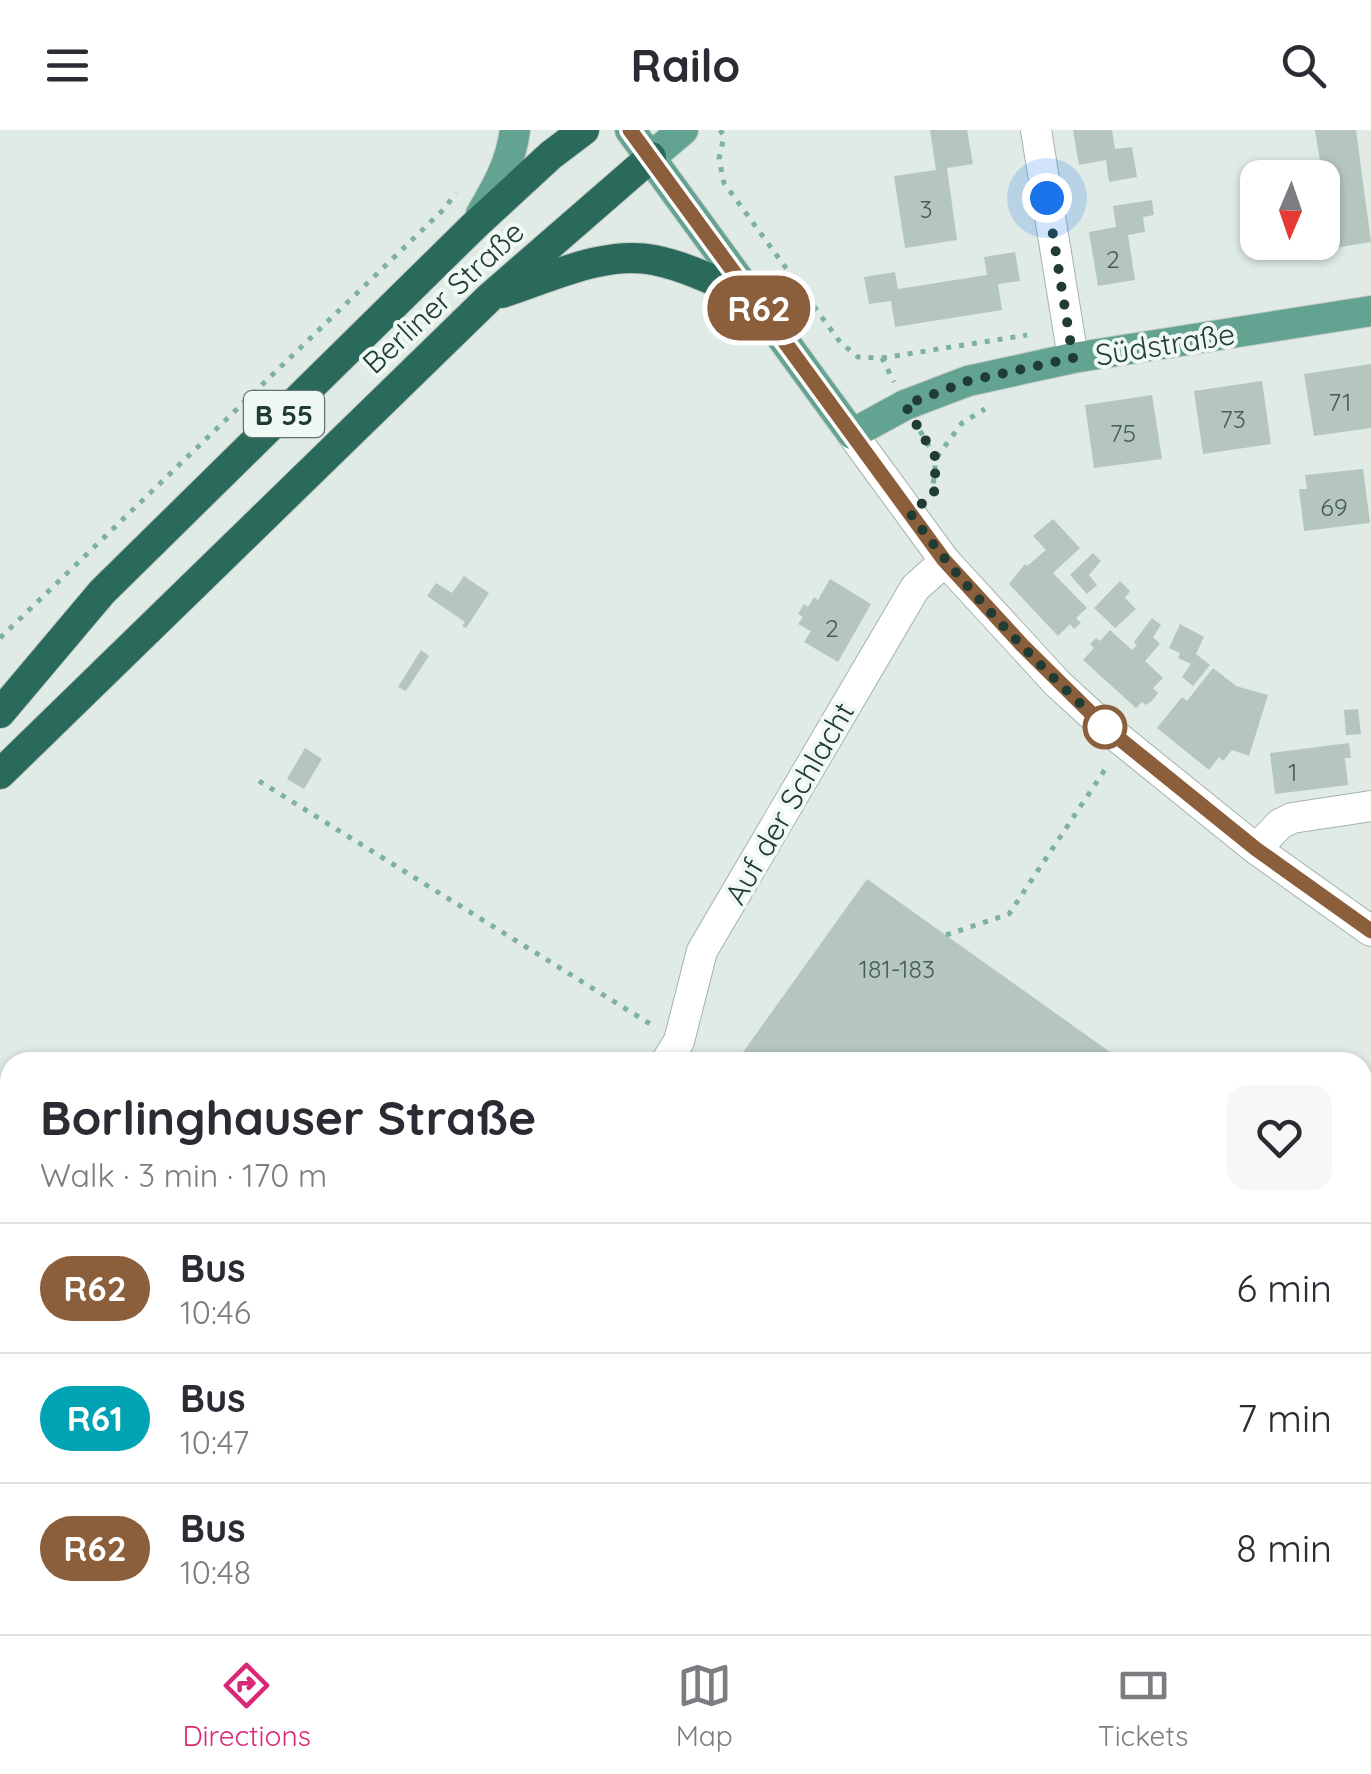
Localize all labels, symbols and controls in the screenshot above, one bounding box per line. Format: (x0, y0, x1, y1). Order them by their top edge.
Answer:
text: Railo (631, 37, 740, 93)
icon: menu (40, 38, 95, 93)
icon: search (1276, 38, 1331, 93)
north arrow (1240, 160, 1340, 260)
map controls (1240, 160, 1340, 260)
your location (1022, 173, 1072, 223)
house number: 3 (919, 193, 933, 224)
street label: Berliner Straße (354, 213, 532, 381)
house number: 2 (1106, 243, 1120, 274)
line badge: R62 (702, 276, 816, 340)
text: R62 (727, 286, 791, 330)
street label: Südstraße (1092, 314, 1238, 374)
house number: 71 (1328, 386, 1352, 417)
road number: B 55 (244, 391, 324, 437)
house number: 73 (1220, 403, 1246, 434)
house number: 75 (1110, 417, 1136, 448)
house number: 69 (1320, 491, 1348, 522)
house number: 2 (825, 612, 839, 643)
street label: Auf der Schlacht (716, 695, 862, 911)
unlabelled marker (1084, 706, 1126, 748)
house number: 1 (1288, 756, 1298, 787)
house number: 181-183 (859, 953, 935, 984)
button: heart (1227, 1085, 1332, 1190)
text: Borlinghauser Straße (40, 1087, 536, 1147)
text: Walk · 3 min · 170 m (40, 1155, 327, 1195)
text: Bus (180, 1244, 246, 1292)
text: 6 min (1236, 1264, 1332, 1312)
text: R62 (63, 1266, 127, 1310)
text: 10:46 (180, 1292, 251, 1332)
text: Bus (180, 1374, 246, 1422)
text: 7 min (1237, 1394, 1332, 1442)
text: R61 (67, 1396, 123, 1440)
text: 10:47 (180, 1422, 249, 1462)
text: Bus (180, 1504, 246, 1552)
text: 8 min (1236, 1524, 1332, 1572)
text: R62 (63, 1526, 127, 1570)
text: 10:48 (180, 1552, 251, 1592)
tab: Directions (182, 1658, 311, 1753)
tab: Map (676, 1658, 733, 1753)
tab: Tickets (1098, 1658, 1189, 1753)

